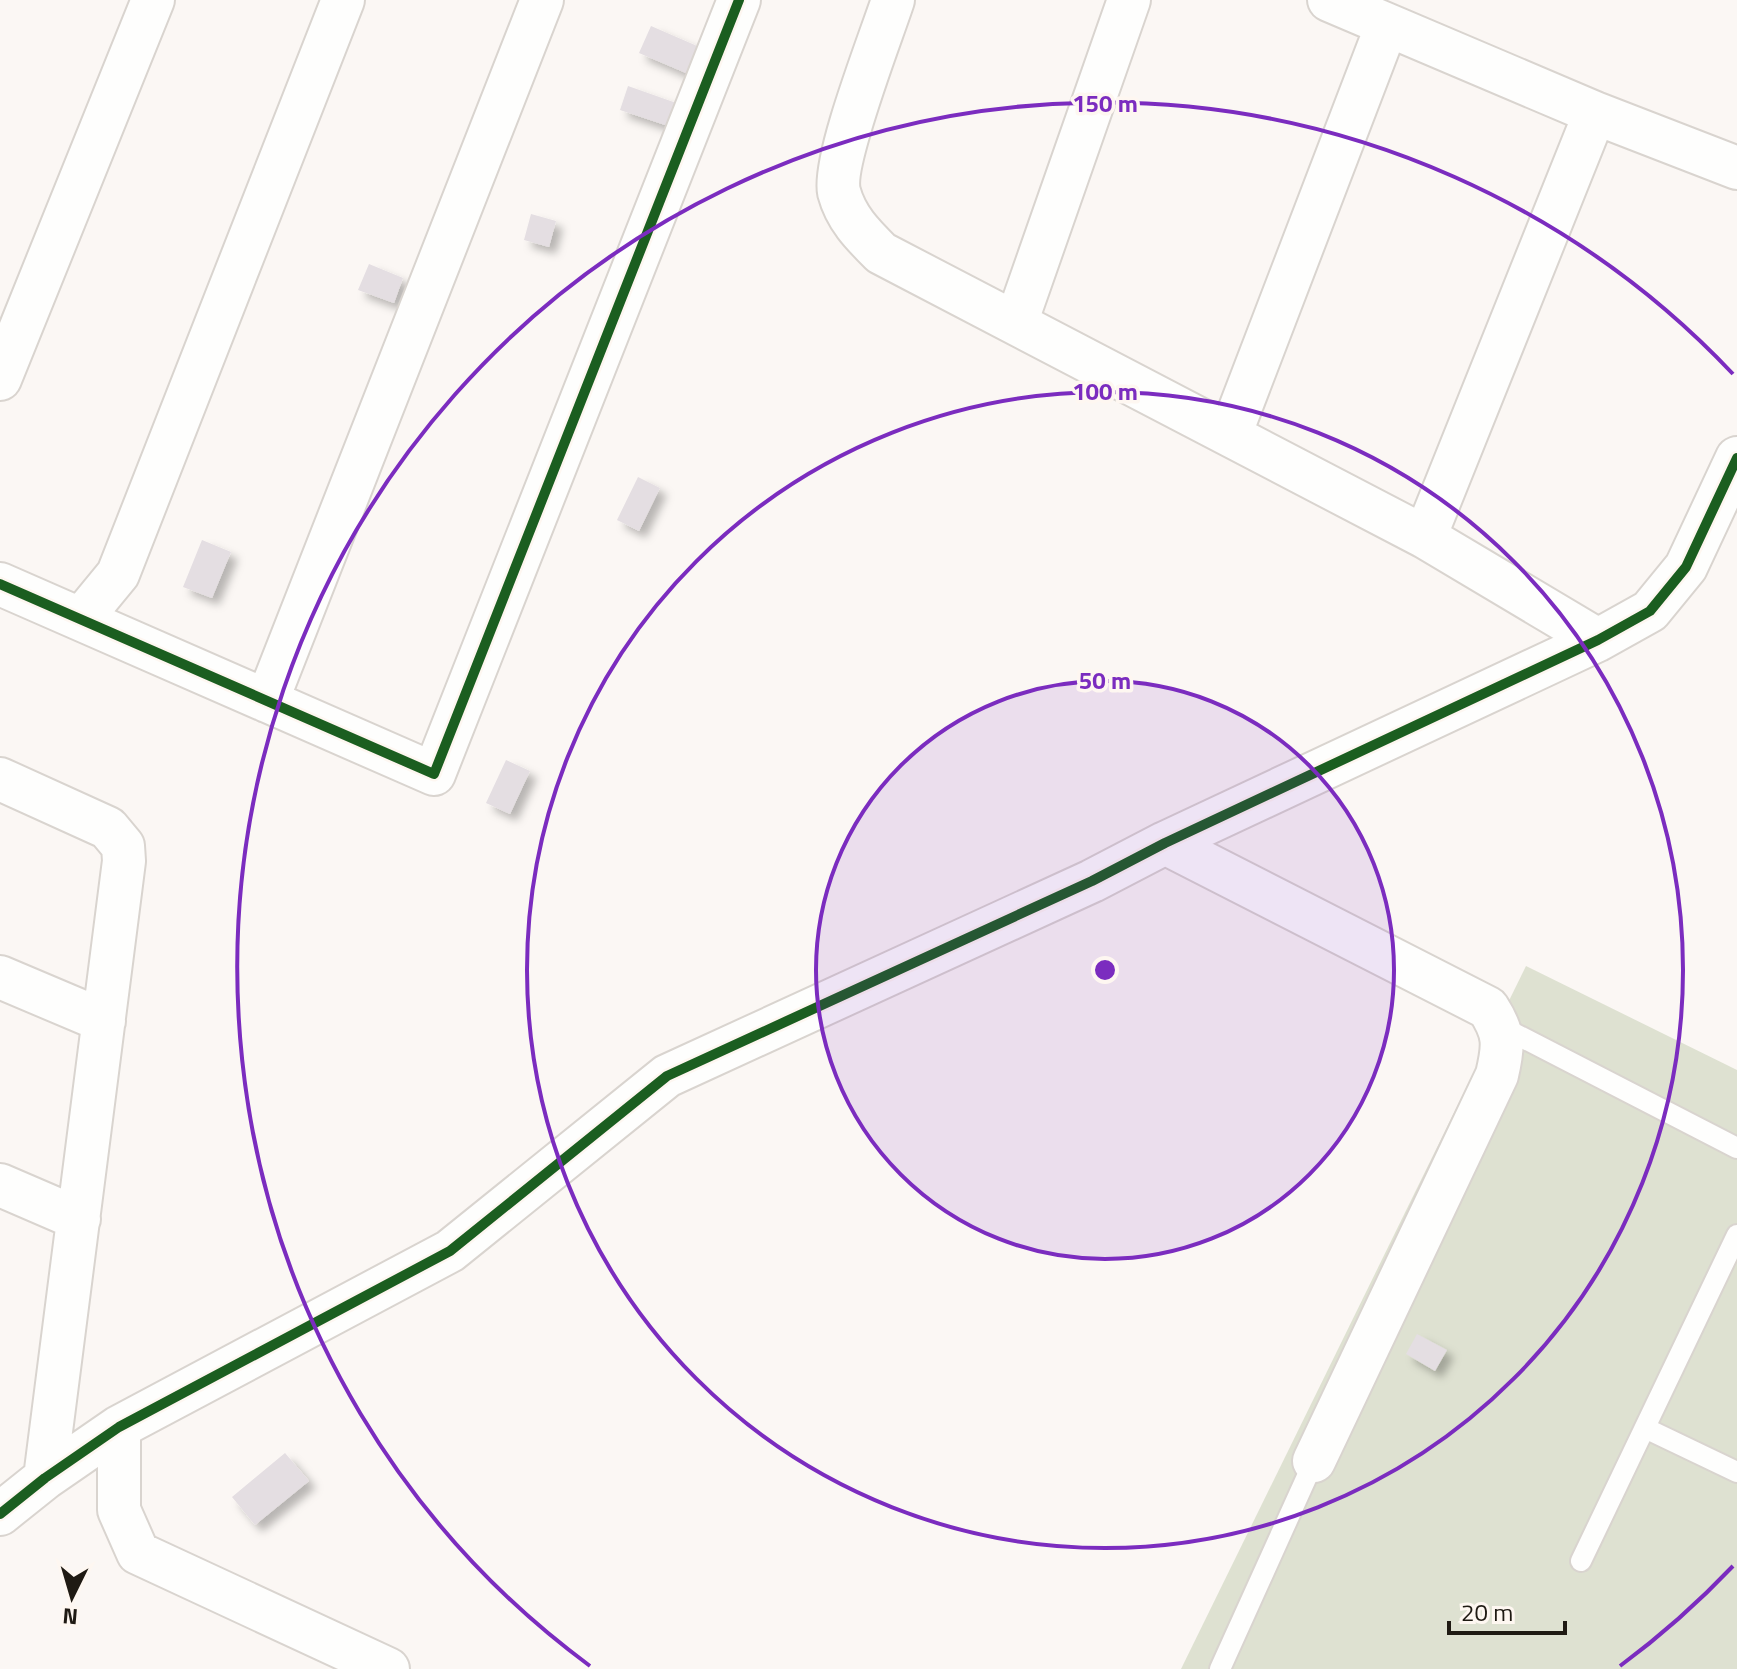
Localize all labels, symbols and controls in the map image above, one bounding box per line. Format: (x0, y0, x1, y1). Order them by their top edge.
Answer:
text: 150 m (1072, 85, 1138, 121)
text: 100 m (1072, 373, 1138, 409)
text: 50 m (1079, 662, 1131, 698)
centre of rings (1091, 956, 1119, 984)
north arrow (32, 1557, 112, 1637)
scale bar (1449, 1585, 1565, 1635)
text: 20 m (1461, 1594, 1513, 1630)
text: N (61, 1599, 79, 1635)

